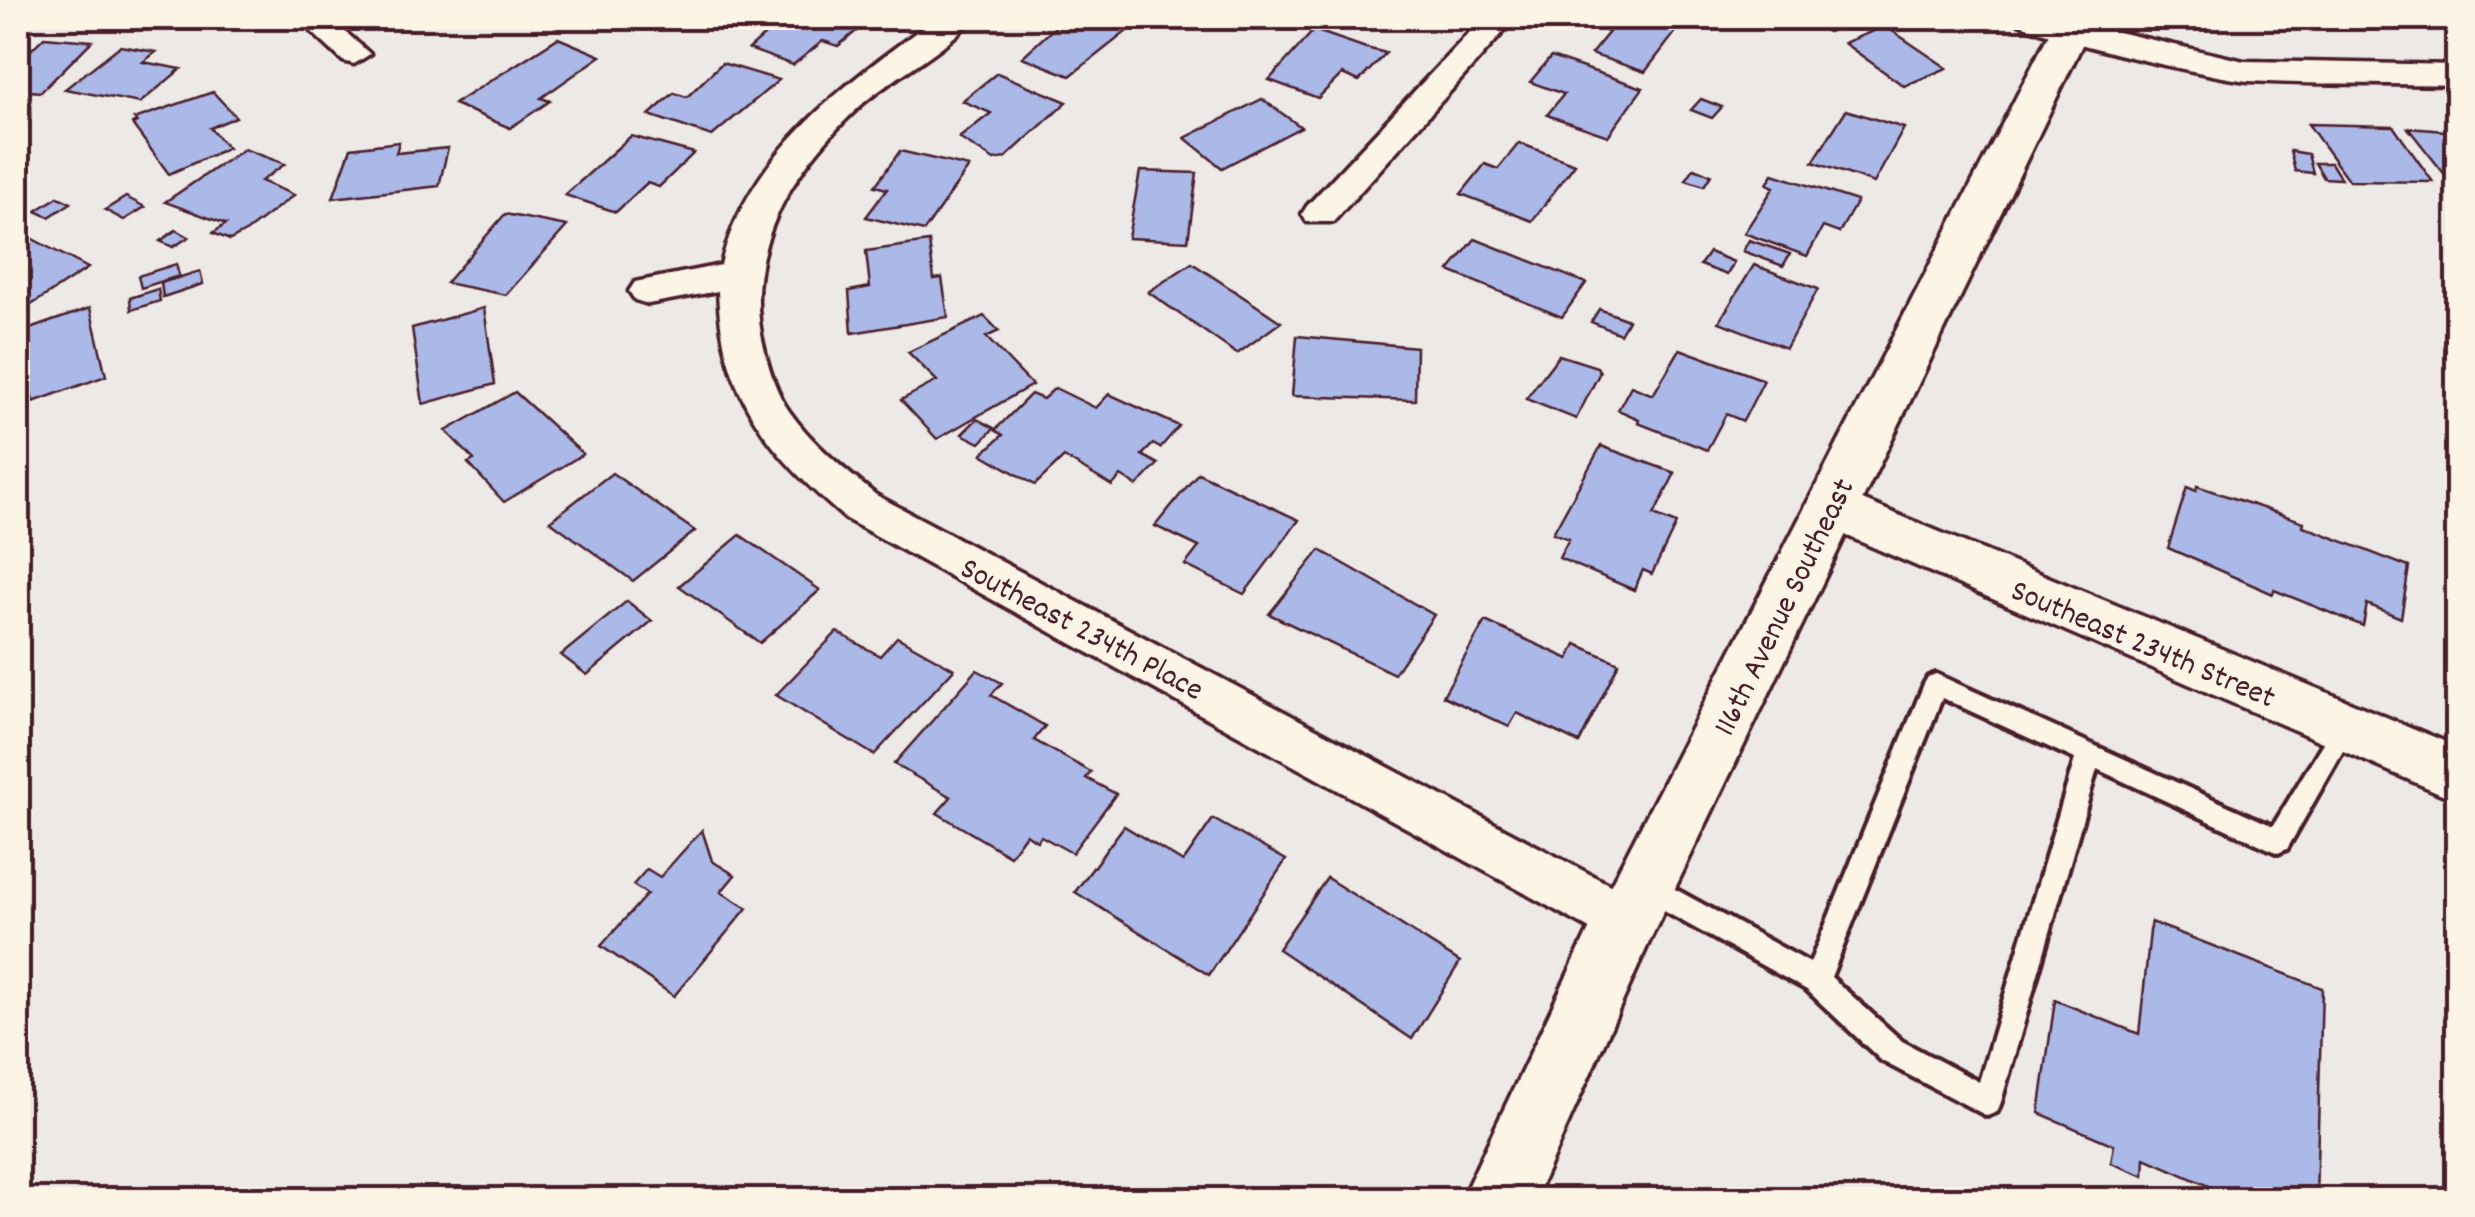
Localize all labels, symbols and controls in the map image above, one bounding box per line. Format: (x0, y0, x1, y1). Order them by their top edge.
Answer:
street label: 116th Avenue Southeast (1704, 472, 1869, 745)
street label: Southeast 234th Place (951, 548, 1211, 715)
street label: Southeast 234th Street (2003, 570, 2282, 723)

